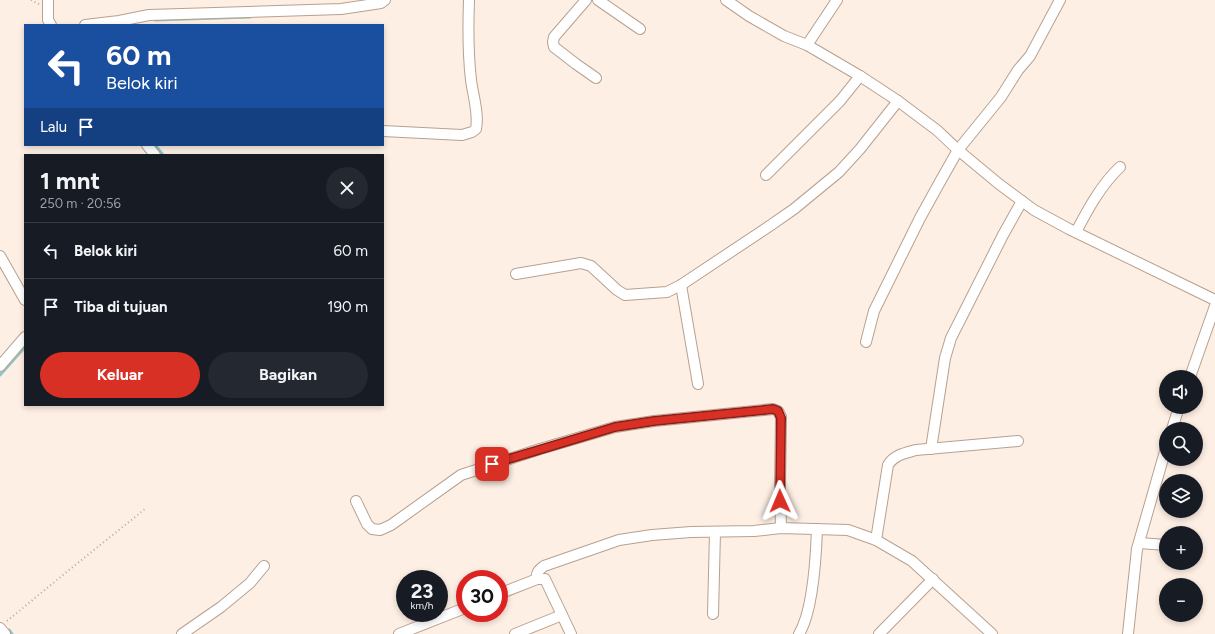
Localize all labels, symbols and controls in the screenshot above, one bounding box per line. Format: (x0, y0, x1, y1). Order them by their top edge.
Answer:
text: 60 m (106, 38, 171, 72)
icon: left (40, 40, 92, 92)
text: Belok kiri (106, 72, 178, 94)
icon: arrive (75, 116, 97, 138)
text: Lalu (40, 118, 67, 136)
text: 1 mnt (40, 166, 100, 195)
button: close (326, 167, 368, 209)
text: 250 m · 20:56 (40, 196, 121, 211)
icon: left (40, 240, 62, 262)
text: Belok kiri (74, 242, 137, 260)
text: 60 m (333, 242, 368, 260)
icon: arrive (40, 296, 62, 318)
text: Tiba di tujuan (74, 298, 168, 316)
text: 190 m (327, 298, 368, 316)
button: Keluar (40, 352, 200, 398)
button: Bagikan (208, 352, 368, 398)
map controls (1159, 370, 1203, 622)
button: sound (1159, 370, 1203, 414)
button: search (1159, 422, 1203, 466)
pin (475, 447, 509, 481)
icon: arrive (481, 453, 503, 475)
button: layers (1159, 474, 1203, 518)
position arrow (759, 480, 801, 522)
button: + (1159, 526, 1203, 570)
speed limit sign: 30 (456, 570, 508, 622)
button: − (1159, 578, 1203, 622)
text: 23 (411, 579, 433, 603)
text: km/h (411, 599, 433, 612)

